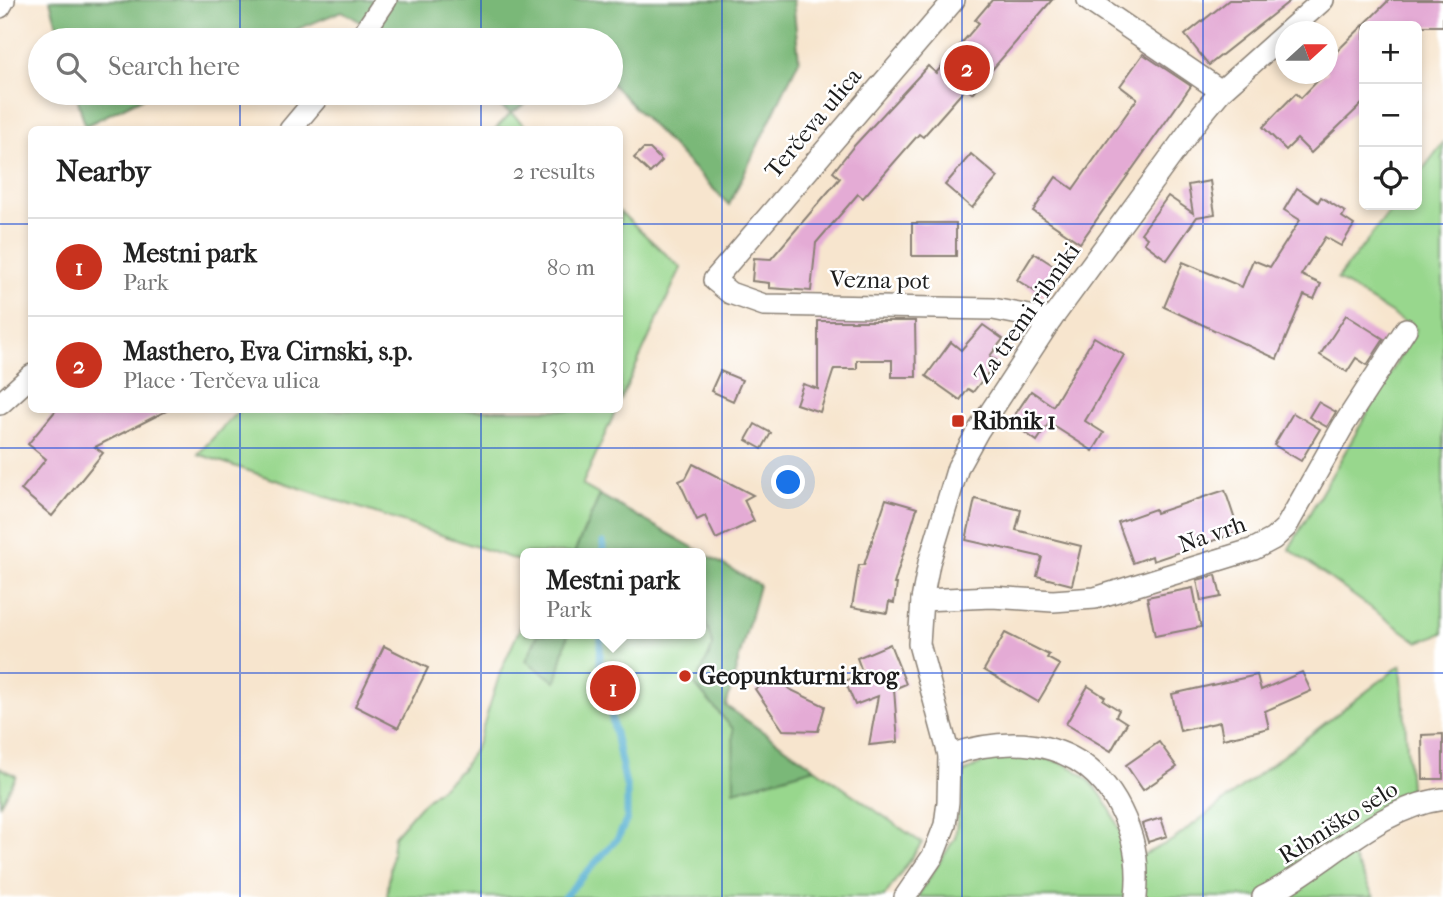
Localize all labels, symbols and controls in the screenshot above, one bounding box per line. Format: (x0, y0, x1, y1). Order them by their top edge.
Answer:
north arrow (1275, 21, 1338, 84)
map controls (1359, 21, 1422, 210)
button: + (1359, 21, 1422, 84)
search box (28, 28, 623, 105)
pin: 2 (944, 42, 990, 94)
icon: search (52, 48, 90, 86)
text: Search here (108, 51, 240, 82)
street label: Terčeva ulica (759, 62, 868, 184)
button: − (1359, 84, 1422, 147)
button: locate (1359, 147, 1422, 210)
text: Nearby (56, 154, 151, 189)
text: 2 results (513, 158, 595, 185)
street label: Za tremi ribniki (968, 237, 1086, 389)
text: Mestni park (123, 238, 257, 269)
text: 1 (75, 254, 83, 281)
text: 80 m (547, 254, 595, 281)
street label: Vezna pot (828, 265, 931, 295)
text: Park (123, 269, 169, 296)
text: Masthero, Eva Cirnski, s.p. (123, 336, 412, 367)
text: 2 (73, 352, 85, 379)
text: 130 m (541, 352, 595, 379)
text: Place · Terčeva ulica (123, 367, 320, 394)
place label: Ribnik 1 (972, 407, 1056, 435)
marker: Ribnik 1 (950, 413, 966, 429)
your location (771, 465, 805, 499)
street label: Na vrh (1175, 509, 1250, 559)
popup (520, 548, 706, 639)
text: Mestni park (546, 565, 680, 596)
text: Park (546, 596, 592, 623)
pin: 1 (590, 662, 636, 714)
place label: Geopunkturni krog (699, 662, 900, 690)
marker: Geopunkturni krog (677, 668, 693, 684)
street label: Ribniško selo (1273, 774, 1403, 870)

